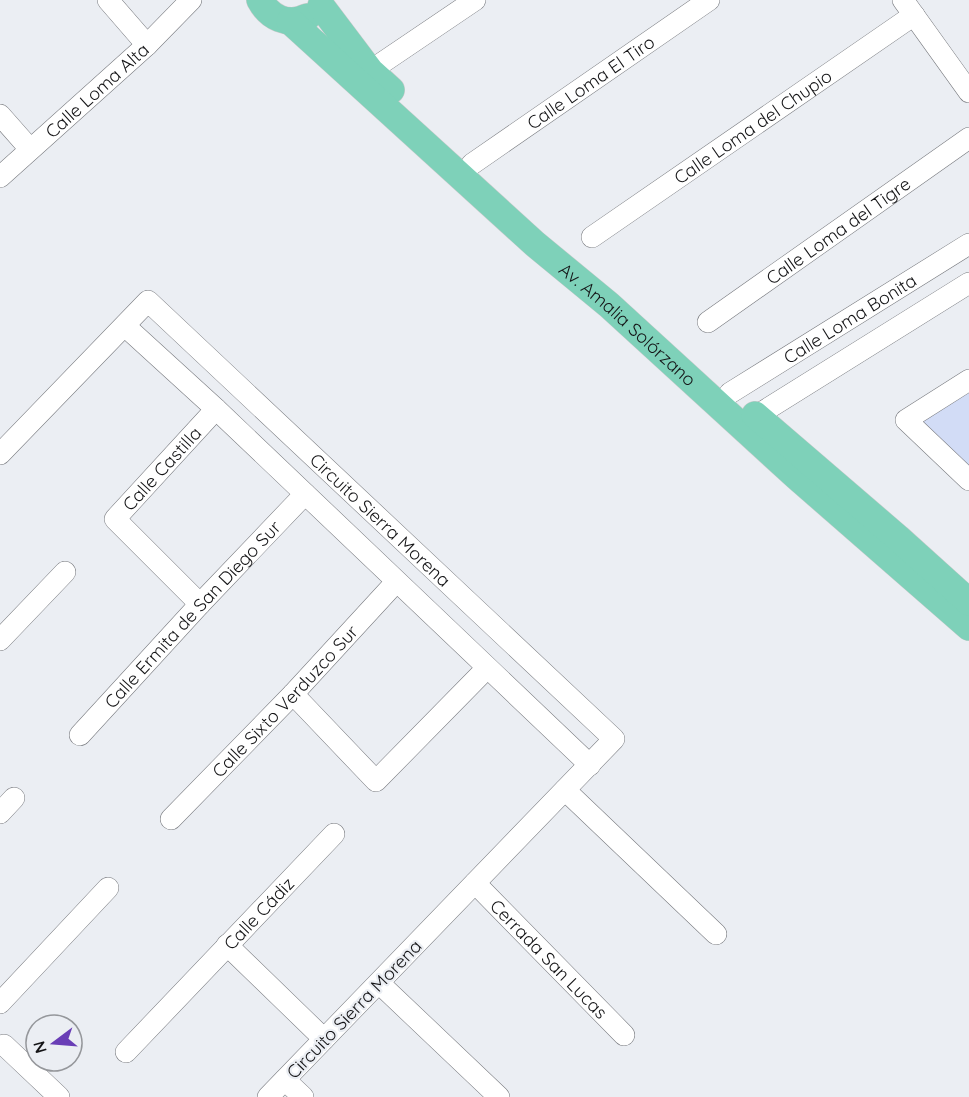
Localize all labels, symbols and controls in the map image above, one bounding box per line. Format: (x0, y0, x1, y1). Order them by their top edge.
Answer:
street label: Calle Loma El Tiro (522, 30, 659, 134)
street label: Calle Loma Alta (40, 38, 153, 143)
street label: Calle Loma del Chupio (669, 64, 836, 189)
street label: Calle Loma del Tigre (761, 172, 915, 289)
street label: Av. Amalia Solórzano (555, 257, 701, 391)
street label: Calle Loma Bonita (779, 268, 920, 368)
street label: Calle Castilla (117, 421, 206, 515)
street label: Circuito Sierra Morena (305, 448, 456, 591)
street label: Calle Ermita de San Diego Sur (99, 515, 285, 713)
street label: Calle Sixto Verduzco Sur (207, 620, 363, 782)
street label: Calle Cádiz (218, 872, 299, 954)
street label: Cerrada San Lucas (486, 894, 613, 1023)
street label: Circuito Sierra Morena (282, 935, 426, 1083)
north arrow (24, 1013, 84, 1073)
text: N (28, 1039, 51, 1056)

